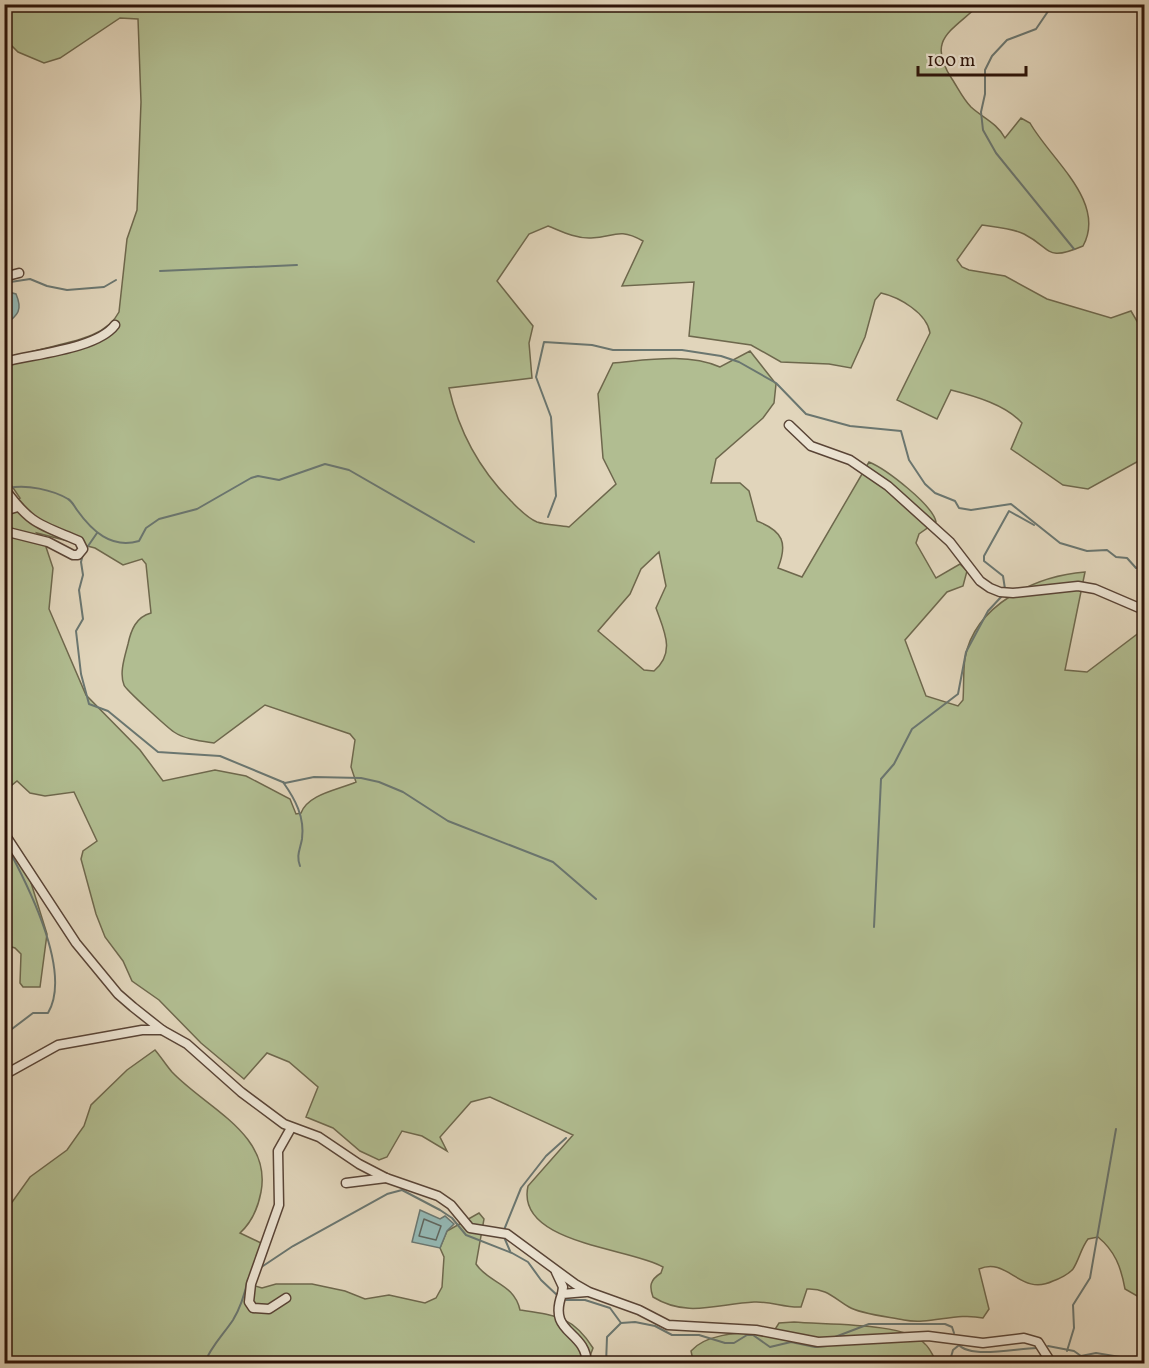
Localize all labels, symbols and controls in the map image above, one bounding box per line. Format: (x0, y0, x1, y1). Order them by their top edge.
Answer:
scale bar (918, 39, 1026, 77)
text: 100 m (927, 49, 976, 74)

